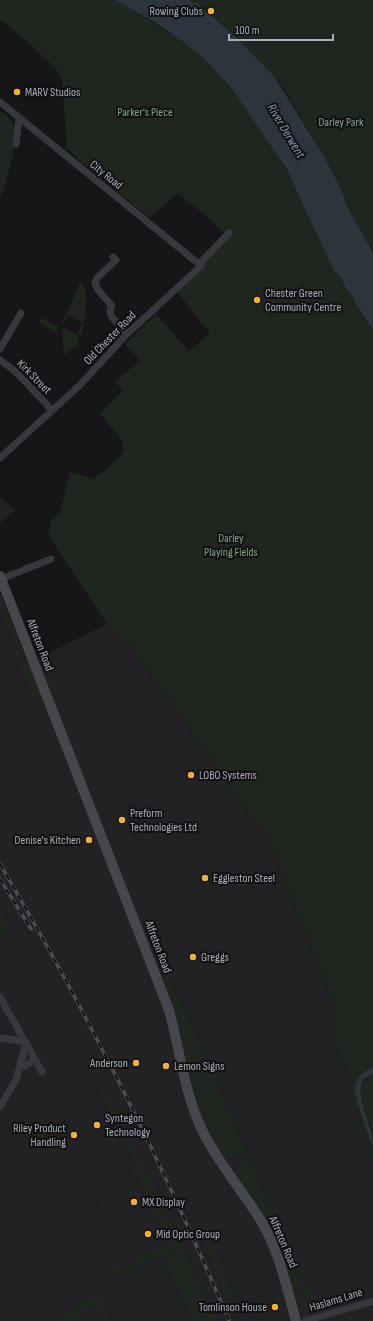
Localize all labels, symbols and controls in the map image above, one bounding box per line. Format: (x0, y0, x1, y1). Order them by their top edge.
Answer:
place label: Rowing Clubs (150, 4, 203, 19)
marker: Rowing Clubs (206, 6, 216, 16)
scale bar (229, 16, 333, 42)
text: 100 m (235, 23, 260, 38)
place label: MARV Studios (25, 85, 80, 100)
marker: MARV Studios (12, 87, 22, 97)
water label: River Derwent (264, 101, 309, 162)
park label: Parker's Piece (117, 105, 173, 120)
park label: Darley Park (319, 115, 364, 130)
street label: City Road (86, 157, 126, 193)
place label: Chester Green Community Centre (265, 286, 341, 315)
marker: Chester Green Community Centre (252, 295, 262, 305)
street label: Old Chester Road (81, 308, 139, 368)
street label: Kirk Street (14, 357, 55, 398)
park label: Darley Playing Fields (204, 531, 258, 560)
street label: Alfreton Road (23, 616, 57, 673)
place label: LOBO Systems (199, 768, 257, 783)
marker: LOBO Systems (186, 770, 196, 780)
place label: Preform Technologies Ltd (130, 806, 197, 835)
marker: Preform Technologies Ltd (117, 815, 127, 825)
place label: Denise's Kitchen (15, 833, 81, 848)
marker: Denise's Kitchen (84, 835, 94, 845)
place label: Eggleston Steel (213, 871, 275, 886)
marker: Eggleston Steel (200, 873, 210, 883)
street label: Alfreton Road (141, 918, 175, 975)
place label: Greggs (201, 950, 229, 965)
marker: Greggs (188, 952, 198, 962)
place label: Anderson (89, 1056, 128, 1071)
marker: Anderson (131, 1058, 141, 1068)
place label: Lemon Signs (174, 1059, 224, 1074)
marker: Lemon Signs (161, 1061, 171, 1071)
place label: Syntegon Technology (105, 1111, 151, 1140)
marker: Syntegon Technology (92, 1120, 102, 1130)
place label: Riley Product Handling (13, 1121, 66, 1150)
marker: Riley Product Handling (69, 1130, 79, 1140)
place label: MX Display (142, 1195, 185, 1210)
marker: MX Display (129, 1197, 139, 1207)
street label: Alfreton Road (265, 1213, 301, 1270)
place label: Mid Optic Group (156, 1227, 220, 1242)
marker: Mid Optic Group (143, 1229, 153, 1239)
street label: Haslams Lane (308, 1285, 365, 1315)
place label: Tomlinson House (199, 1300, 267, 1315)
marker: Tomlinson House (270, 1302, 280, 1312)

